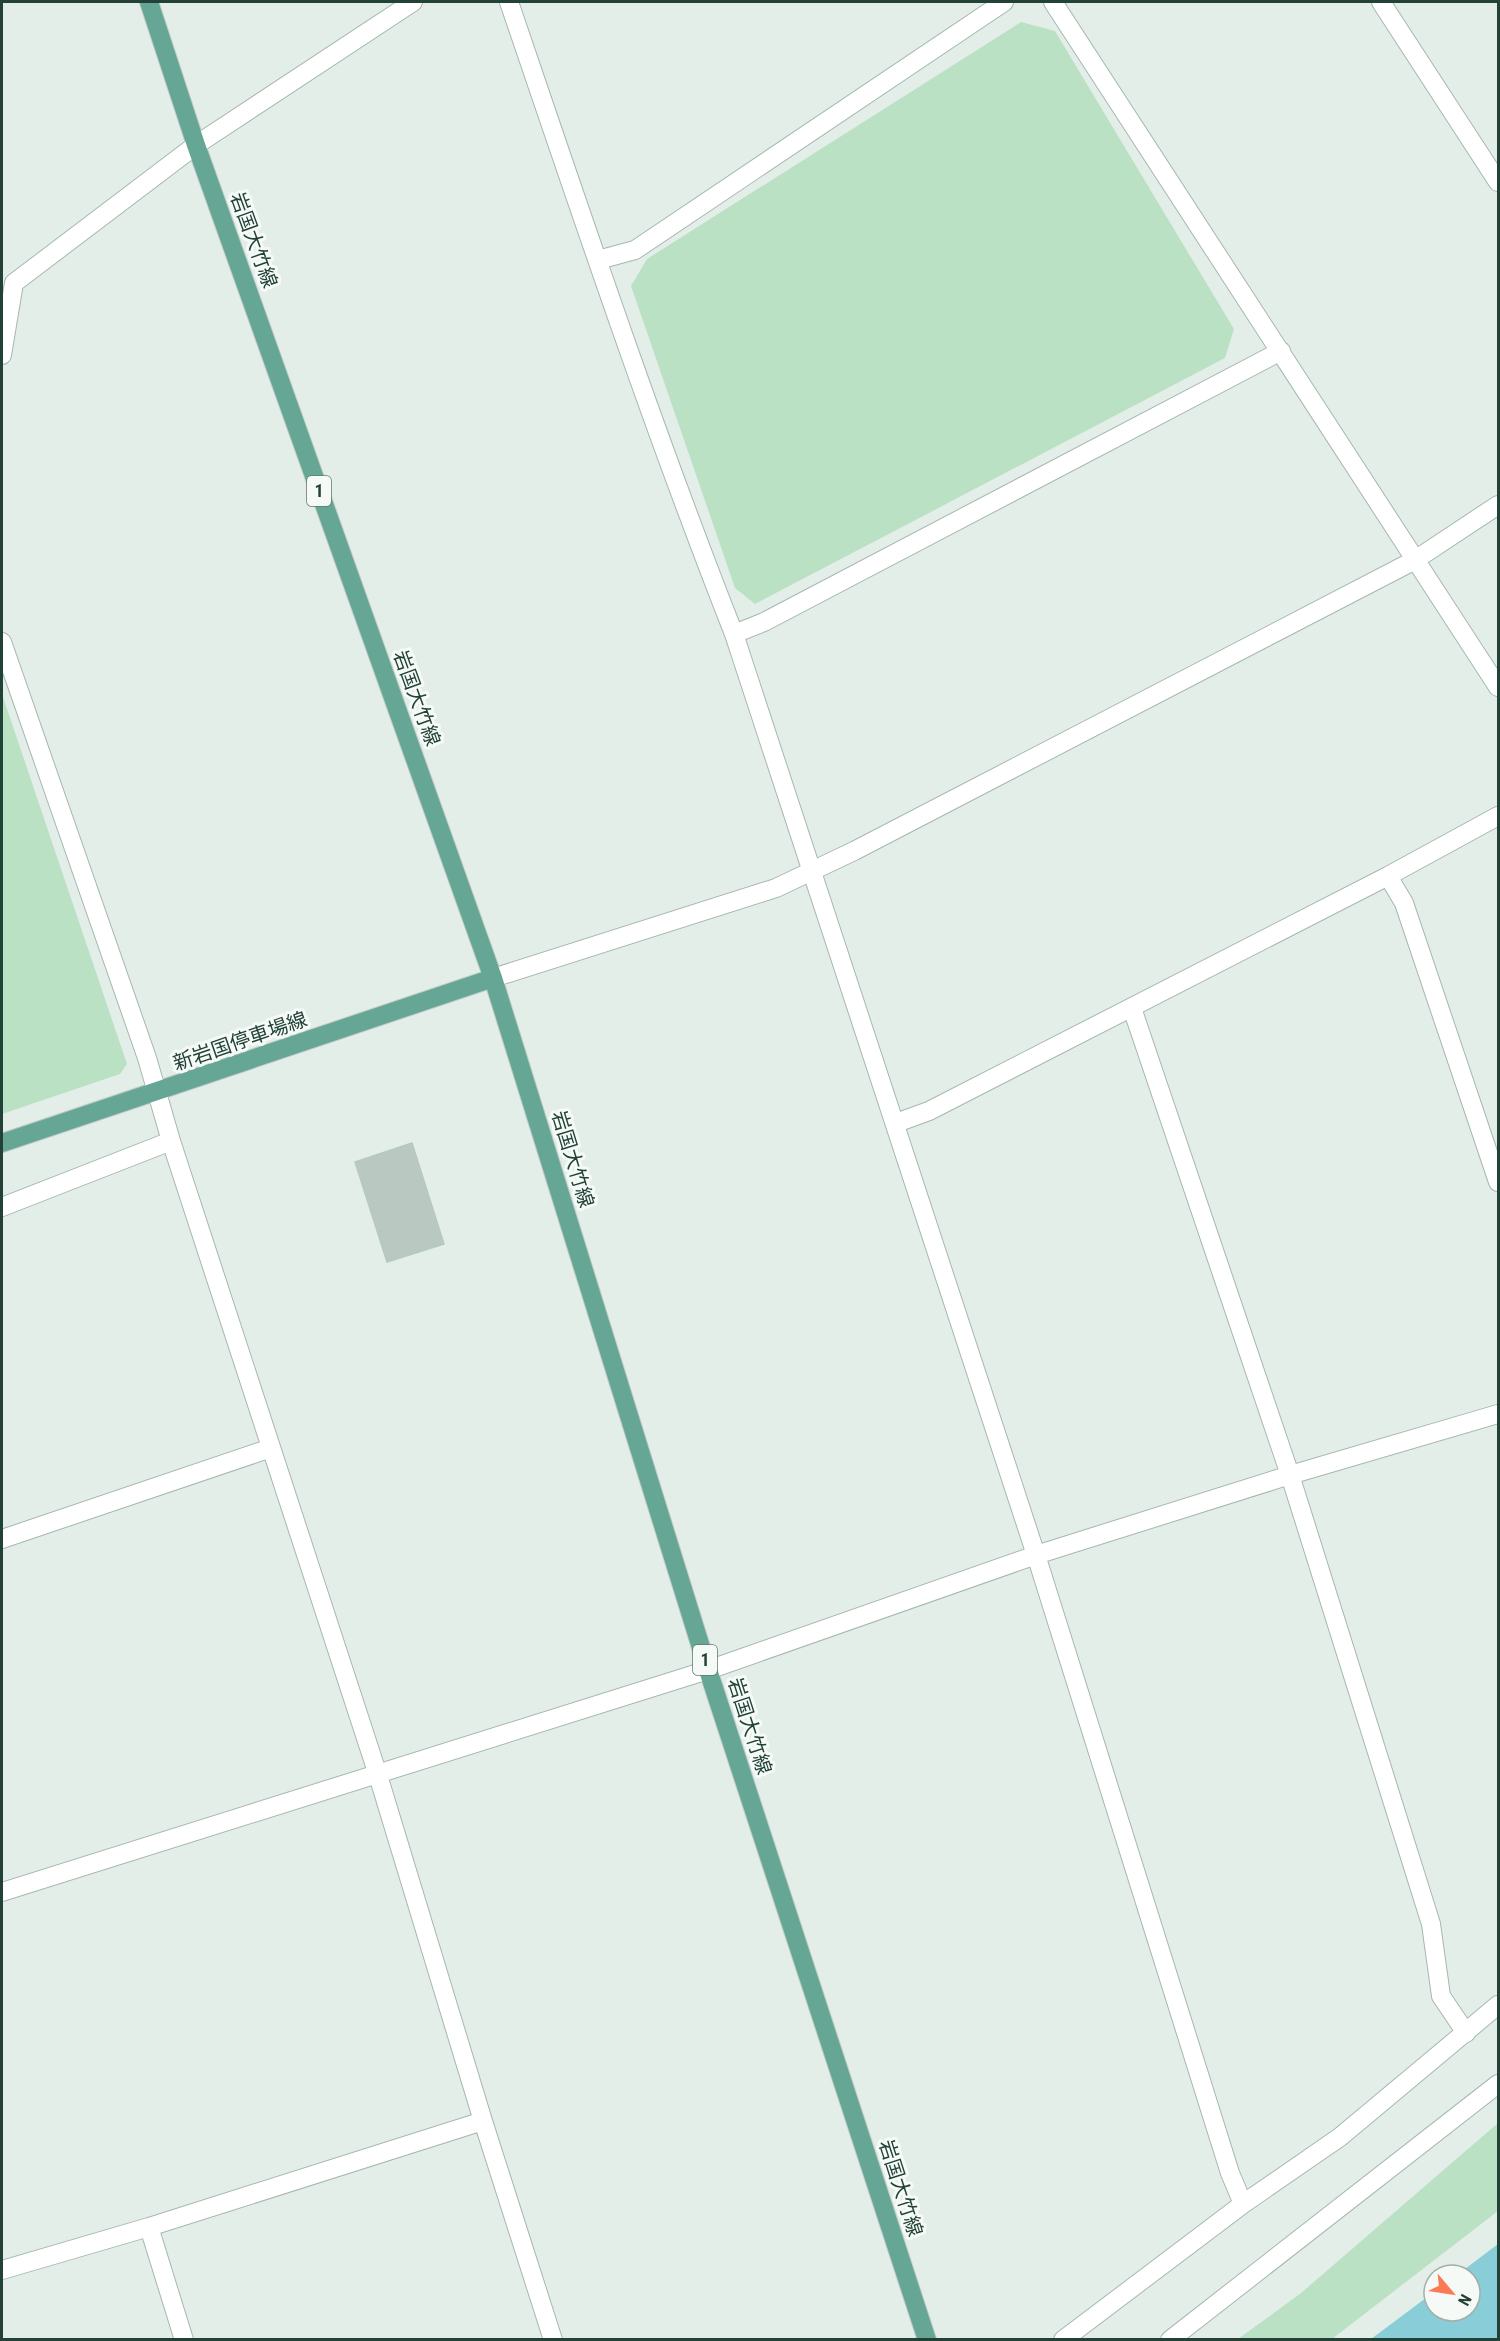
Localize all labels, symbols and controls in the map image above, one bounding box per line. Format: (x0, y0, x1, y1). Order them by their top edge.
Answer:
street label: 岩国大竹線 (226, 189, 282, 291)
road number: 1 (307, 476, 331, 506)
street label: 岩国大竹線 (389, 647, 445, 749)
street label: 新岩国停車場線 (170, 1007, 310, 1075)
street label: 岩国大竹線 (547, 1108, 599, 1210)
road number: 1 (693, 1645, 717, 1675)
street label: 岩国大竹線 (723, 1675, 777, 1777)
street label: 岩国大竹線 (874, 2137, 928, 2239)
north arrow (1422, 2263, 1482, 2323)
text: N (1454, 2291, 1475, 2309)

